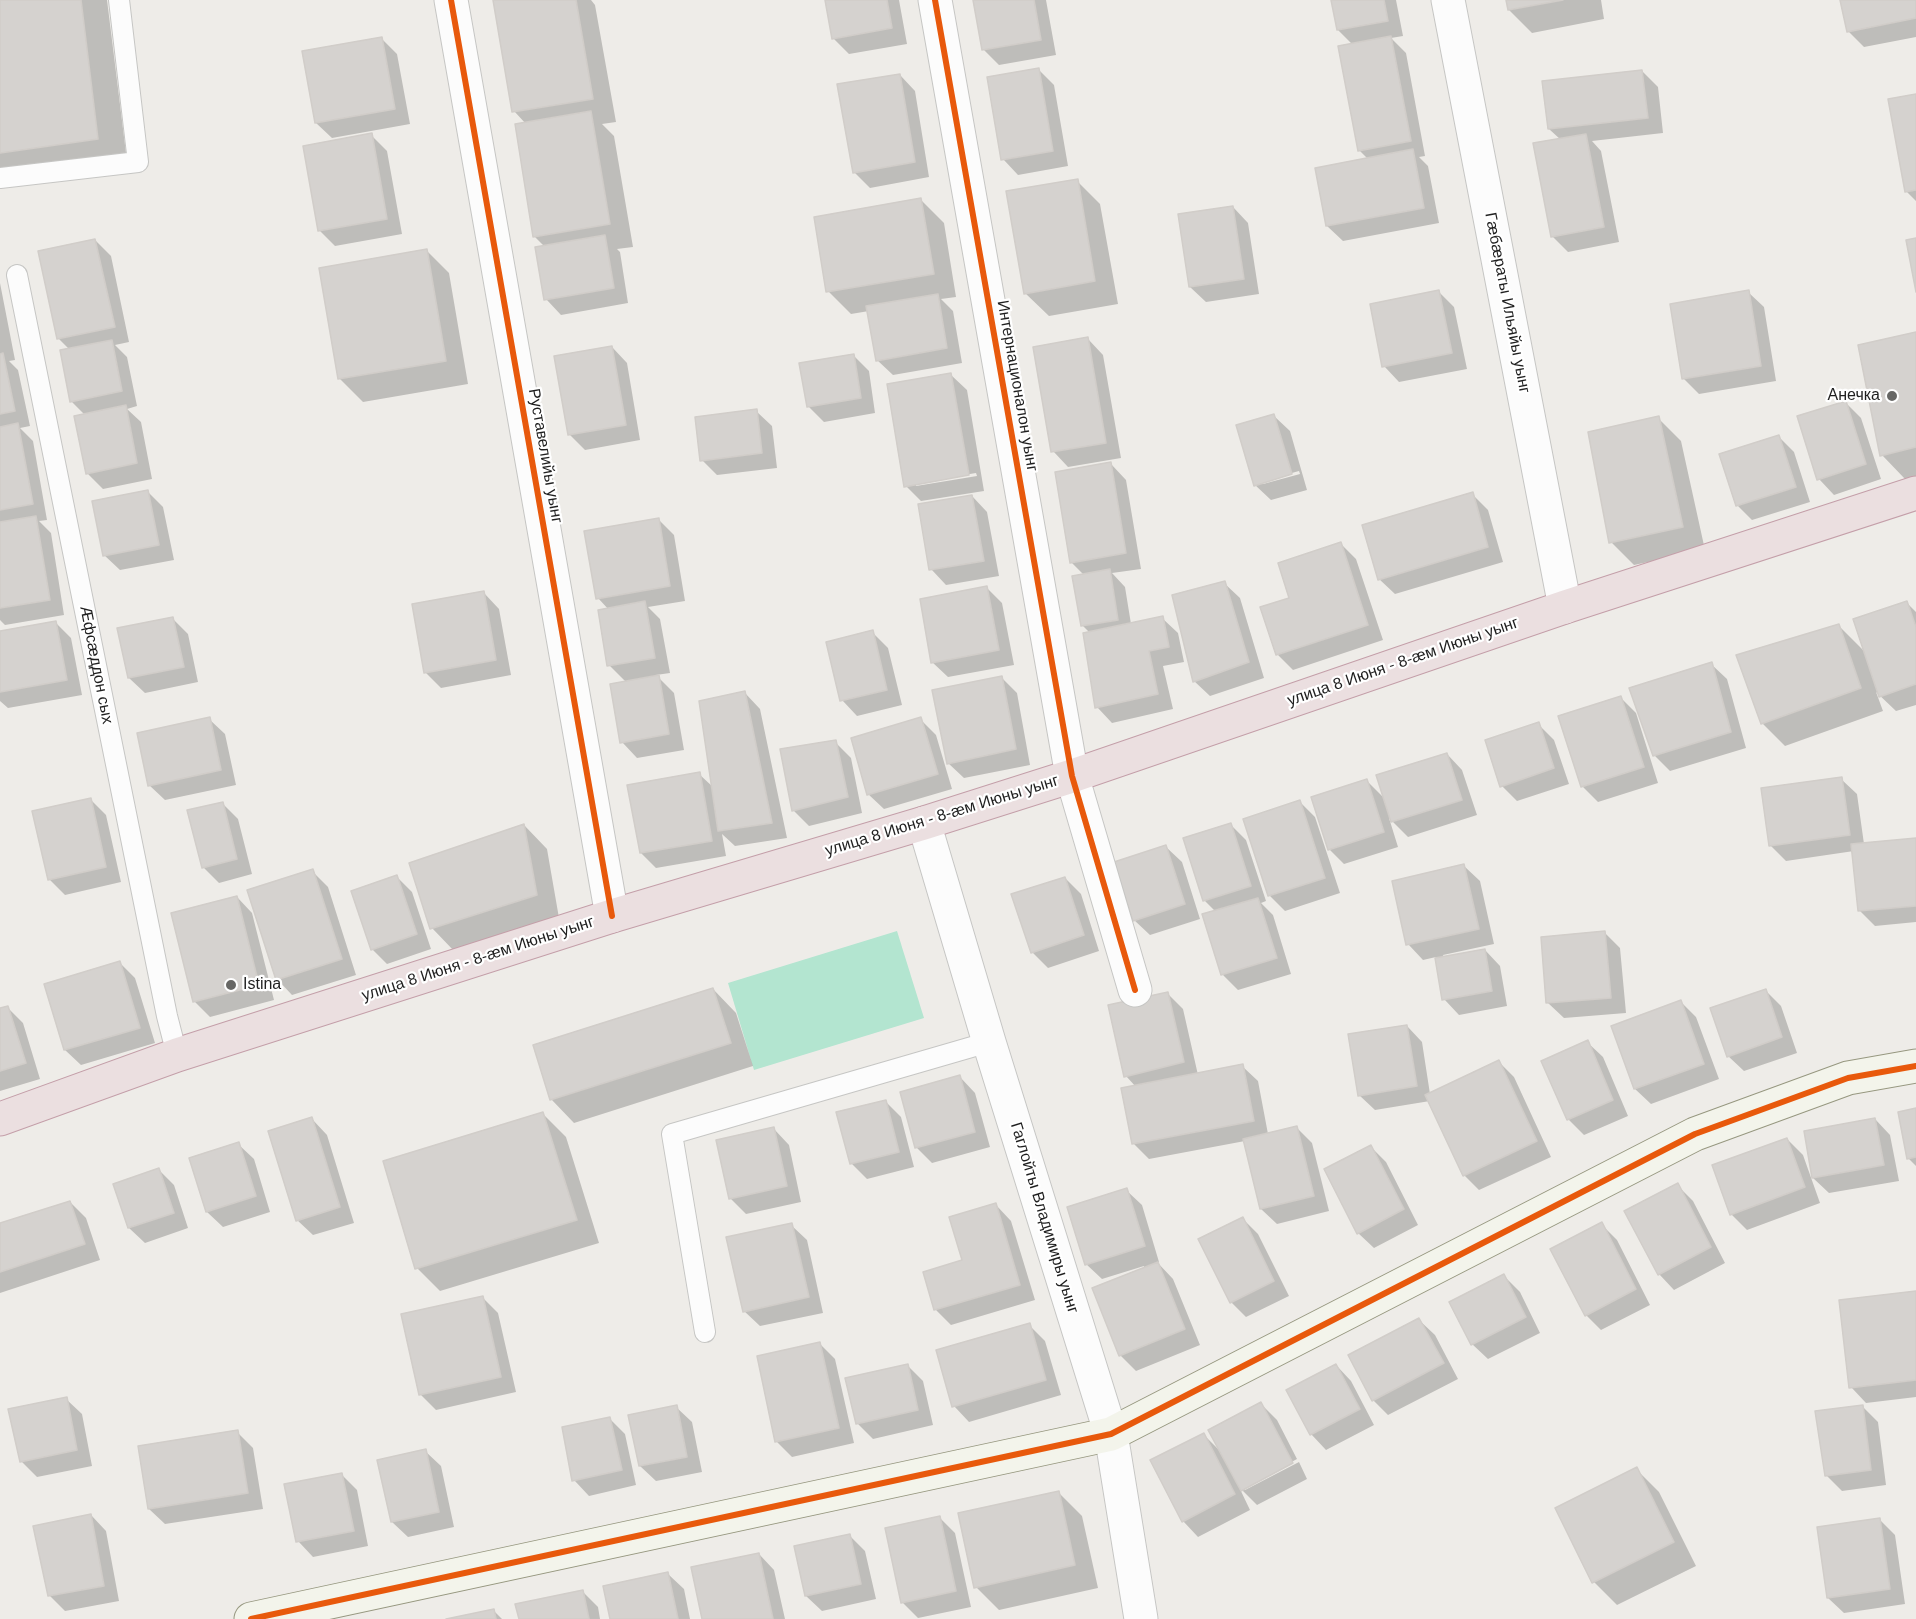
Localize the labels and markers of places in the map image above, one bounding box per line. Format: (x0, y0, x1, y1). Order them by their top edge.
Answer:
place label: Анечка (1828, 386, 1880, 406)
marker: Анечка (1885, 389, 1899, 403)
place label: Istina (243, 975, 281, 995)
marker: Istina (224, 978, 238, 992)

